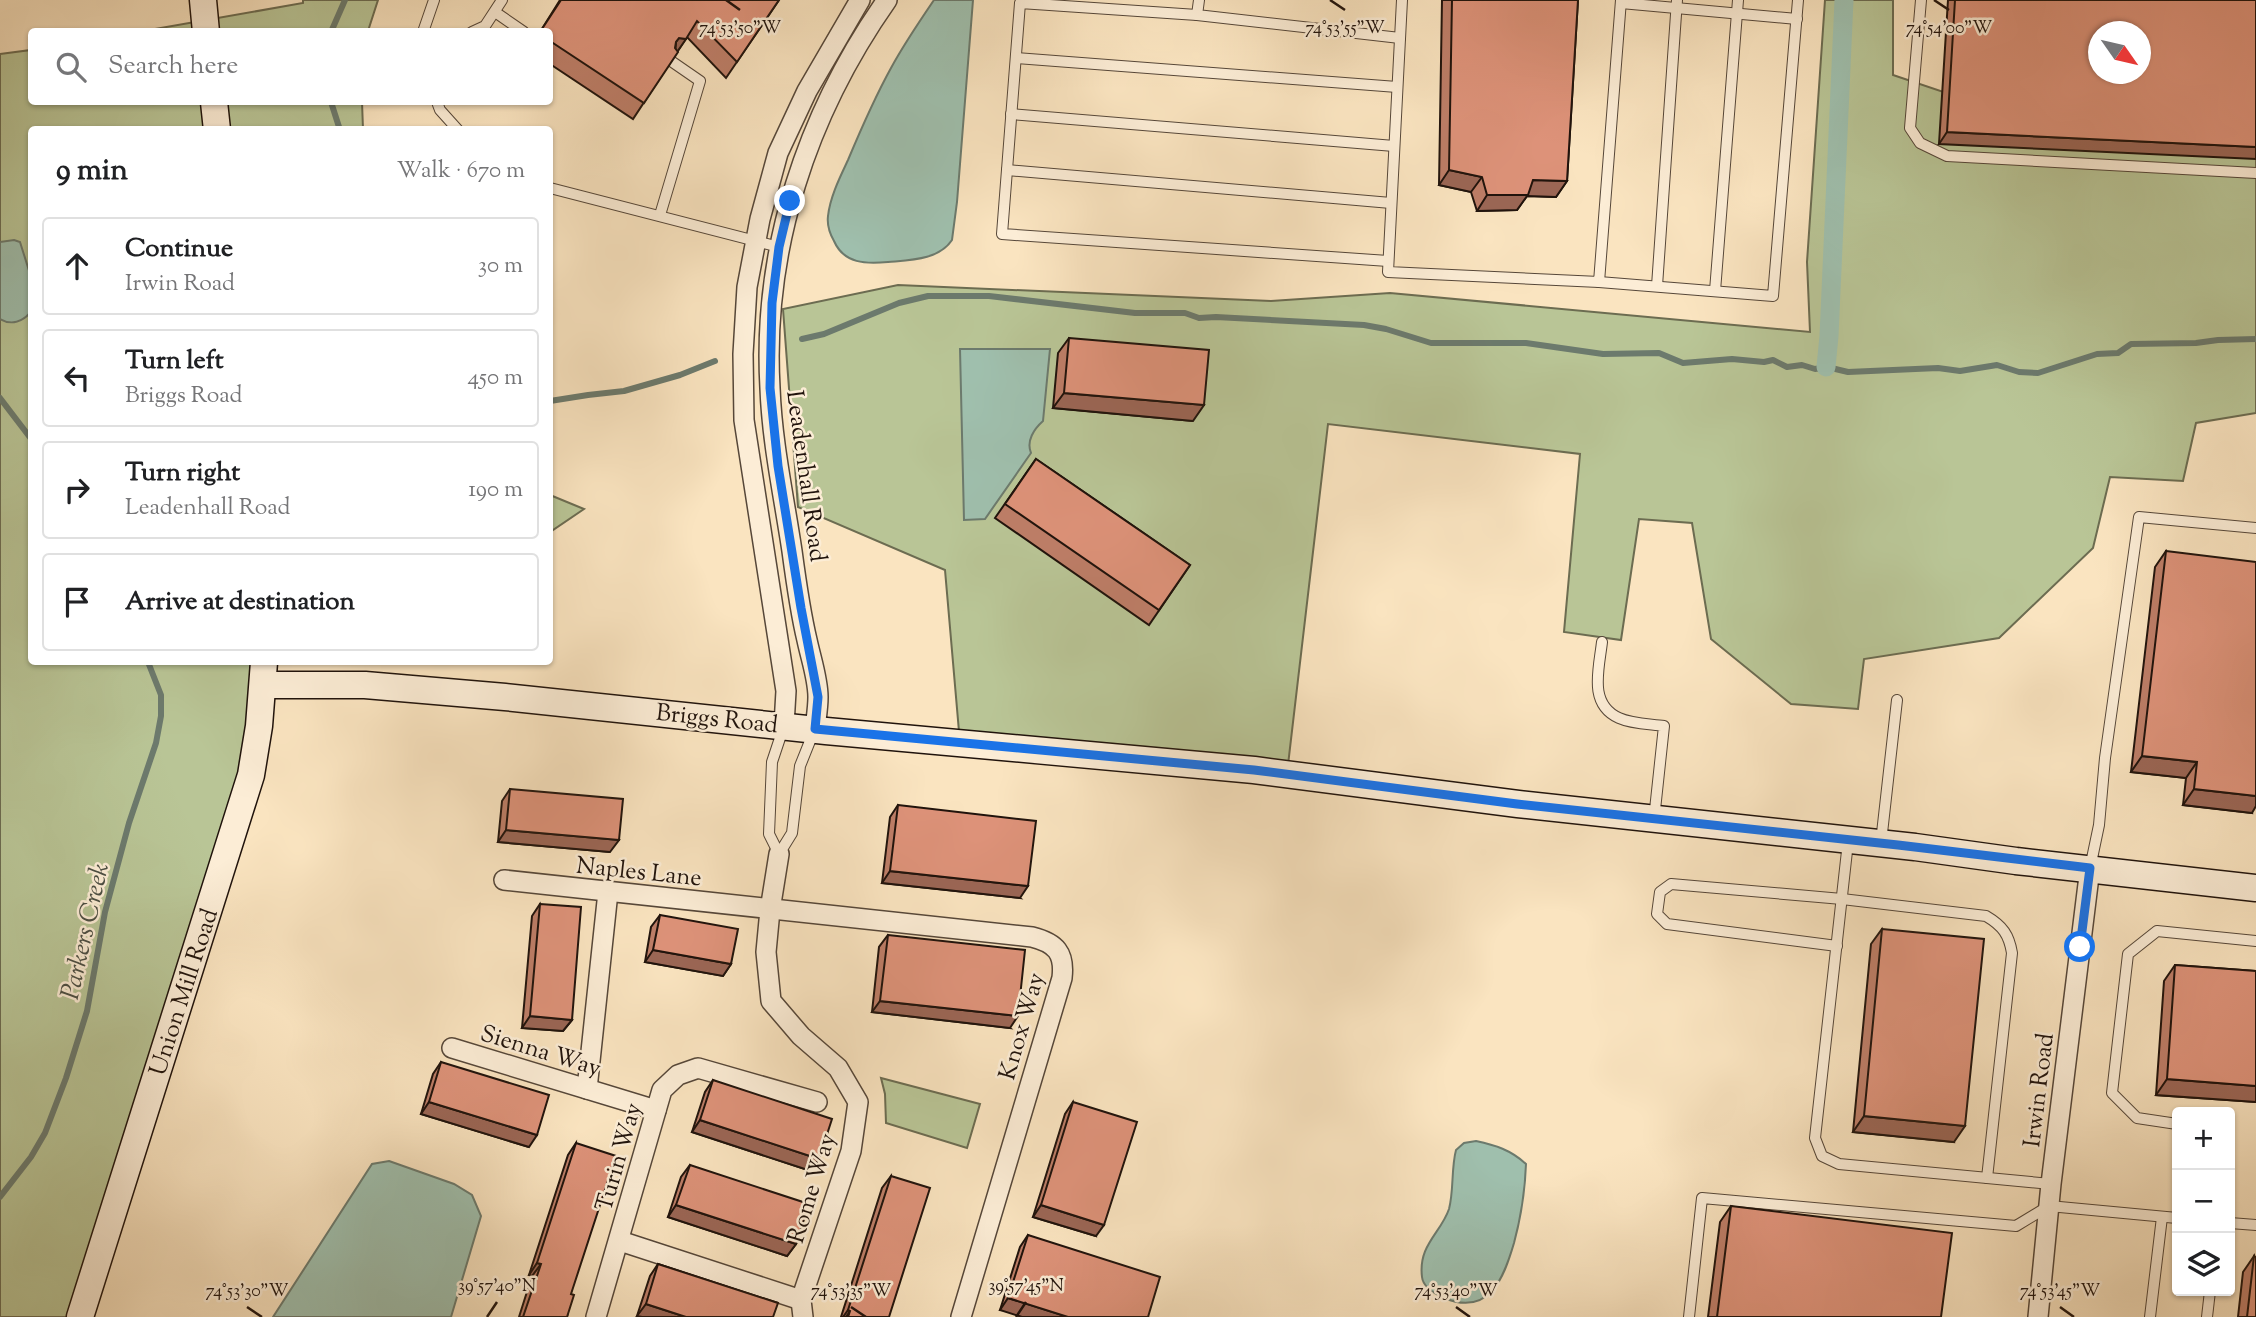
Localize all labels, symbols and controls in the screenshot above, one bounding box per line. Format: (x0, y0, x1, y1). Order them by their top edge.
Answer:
text: 74°53'50"W (699, 16, 781, 42)
text: 74°53'55"W (1305, 16, 1385, 42)
text: 74°54'00"W (1906, 16, 1992, 42)
north arrow (2088, 21, 2151, 84)
search box (28, 28, 553, 105)
icon: search (52, 48, 90, 86)
text: Search here (108, 48, 238, 85)
text: 9 min (56, 150, 128, 193)
text: Walk · 670 m (397, 155, 525, 188)
route end (774, 185, 805, 216)
text: Continue (125, 231, 233, 268)
icon: ahead (58, 247, 96, 285)
text: 30 m (478, 250, 523, 283)
text: Irwin Road (125, 268, 235, 301)
text: Turn left (125, 343, 224, 380)
icon: left (58, 359, 96, 397)
text: 450 m (467, 362, 523, 395)
text: Briggs Road (125, 380, 243, 413)
street label: Leadenhall Road (776, 388, 834, 565)
text: Turn right (125, 455, 240, 492)
icon: right (58, 471, 96, 509)
text: 190 m (468, 474, 523, 507)
text: Leadenhall Road (125, 492, 291, 525)
icon: arrive (58, 583, 96, 621)
text: Arrive at destination (125, 584, 355, 621)
street label: Briggs Road (654, 697, 780, 743)
street label: Naples Lane (574, 850, 703, 896)
water label: Parkers Creek (53, 860, 120, 1003)
street label: Union Mill Road (142, 904, 228, 1081)
route start (2064, 931, 2095, 962)
street label: Knox Way (991, 969, 1054, 1084)
street label: Sienna Way (476, 1017, 605, 1086)
street label: Irwin Road (2016, 1031, 2064, 1149)
street label: Turin Way (588, 1099, 652, 1216)
map controls (2172, 1107, 2235, 1296)
button: + (2172, 1107, 2235, 1170)
street label: Rome Way (780, 1129, 846, 1248)
button: − (2172, 1170, 2235, 1233)
button: layers (2172, 1233, 2235, 1296)
text: 39°57'40"N (458, 1274, 536, 1300)
text: 39°57'45"N (988, 1274, 1064, 1300)
text: 74°53'30"W (205, 1279, 289, 1305)
text: 74°53'35"W (811, 1279, 891, 1305)
text: 74°53'40"W (1414, 1279, 1498, 1305)
text: 74°53'45"W (2020, 1279, 2100, 1305)

